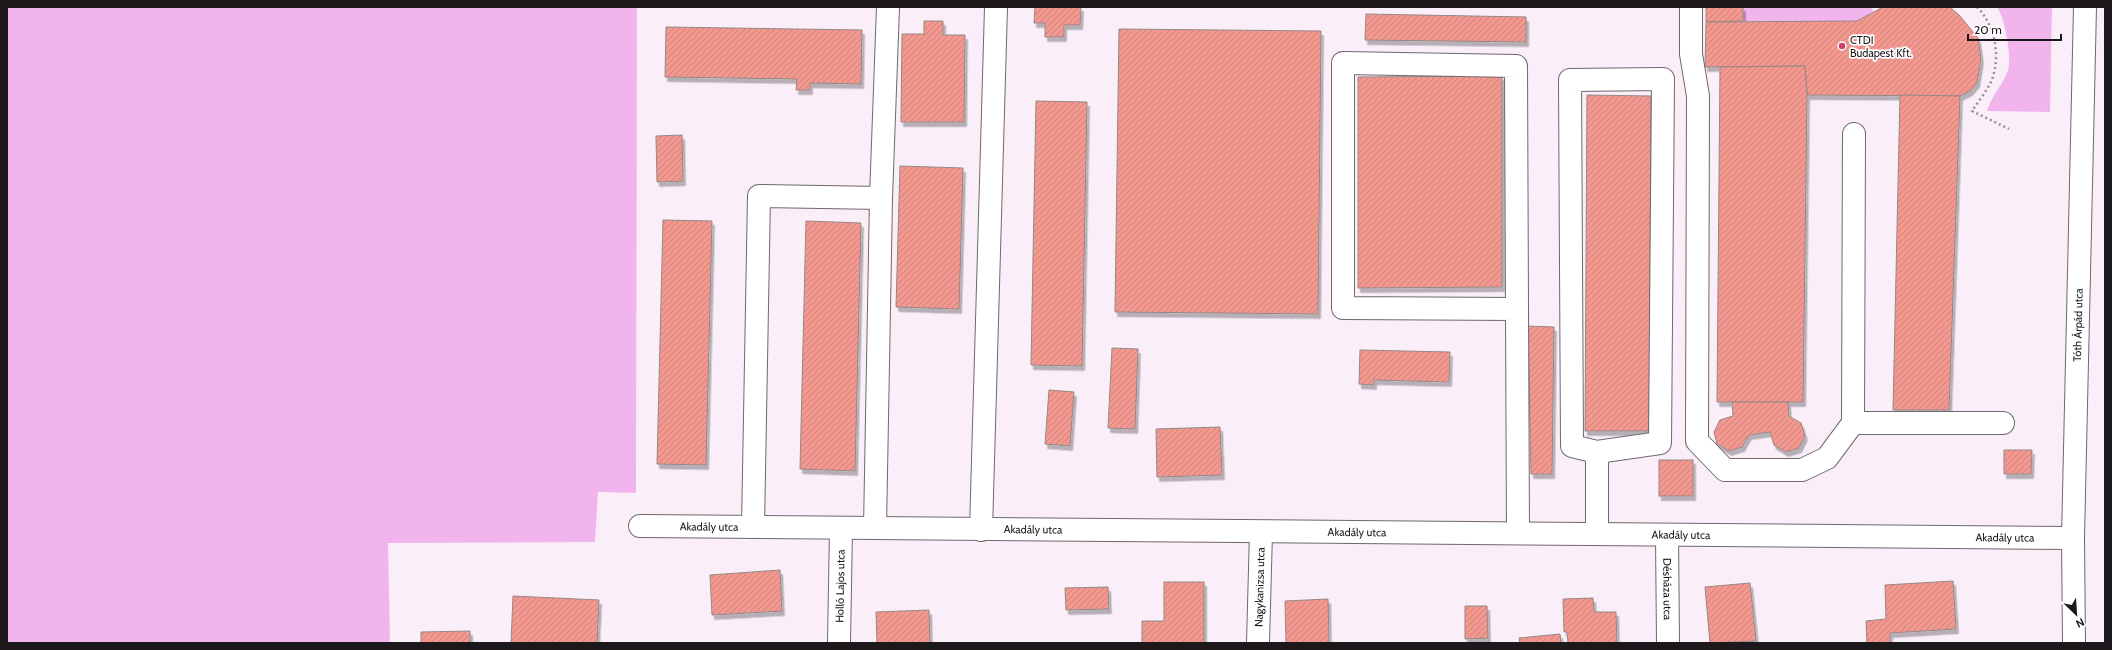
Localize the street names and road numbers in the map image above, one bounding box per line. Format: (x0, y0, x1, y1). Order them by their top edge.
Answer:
street label: Tóth Árpád utca (2070, 288, 2086, 362)
street label: Akadály utca (680, 519, 739, 534)
street label: Akadály utca (1004, 522, 1063, 537)
street label: Akadály utca (1328, 525, 1387, 539)
street label: Akadály utca (1652, 527, 1711, 542)
street label: Akadály utca (1976, 530, 2035, 545)
street label: Nagykanizsa utca (1251, 546, 1268, 627)
street label: Holló Lajos utca (832, 548, 848, 623)
street label: Désháza utca (1660, 558, 1675, 621)

